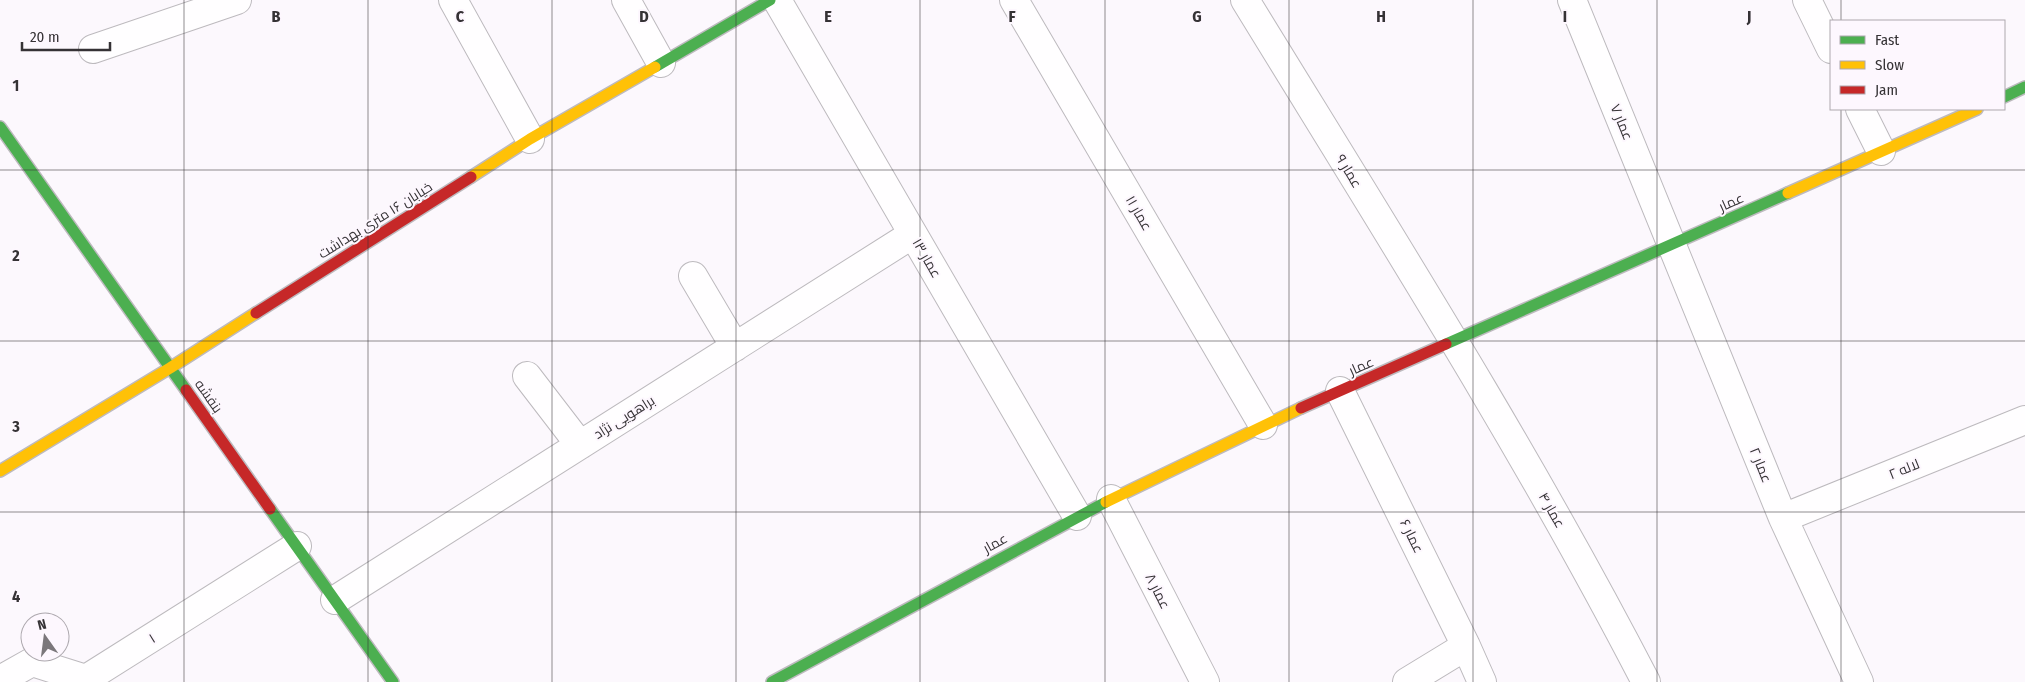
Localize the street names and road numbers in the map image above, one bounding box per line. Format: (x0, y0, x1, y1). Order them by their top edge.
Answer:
street label: عمار ۷ (1607, 102, 1636, 143)
street label: عمار ۹ (1332, 151, 1365, 191)
street label: خیابان ۱۶ متری بهداشت (315, 178, 435, 262)
street label: عمار (1715, 189, 1746, 216)
street label: عمار ۱۱ (1122, 193, 1155, 234)
street label: عمار ۱۳ (909, 236, 945, 281)
street label: عمار (1345, 353, 1376, 380)
street label: بنفشه (191, 376, 226, 416)
street label: براهویی نژاد (591, 392, 658, 443)
street label: عمار ۲ (1746, 445, 1775, 485)
street label: لاله ۲ (1886, 456, 1922, 483)
street label: عمار ۴ (1535, 489, 1568, 531)
street label: عمار ۶ (1396, 517, 1427, 556)
street label: عمار (979, 530, 1011, 558)
street label: عمار ۸ (1141, 571, 1174, 612)
street label: ۱ (146, 630, 159, 647)

